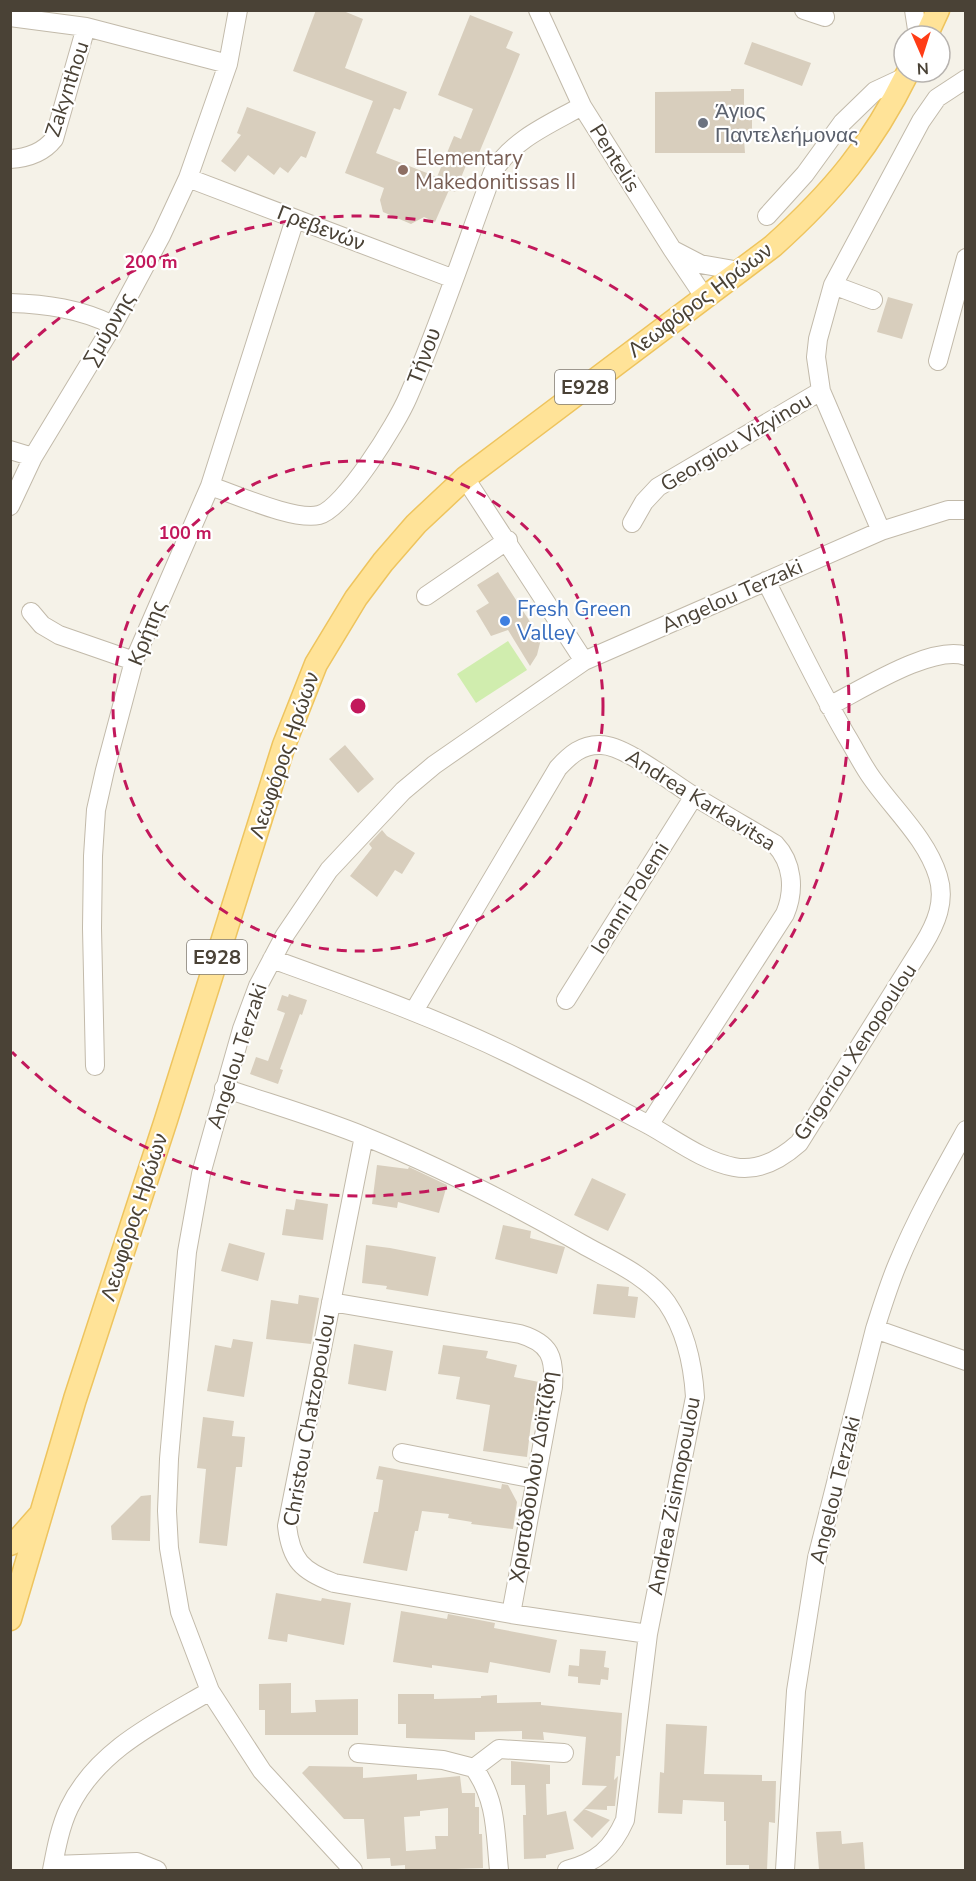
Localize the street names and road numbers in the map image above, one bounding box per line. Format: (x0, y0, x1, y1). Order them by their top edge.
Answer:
street label: Zakynthou (38, 38, 96, 140)
street label: Pentelis (583, 119, 647, 197)
street label: Γρεβενών (273, 198, 369, 258)
street label: Λεωφόρος Ηρώων (622, 236, 778, 364)
street label: Σμύρνης (77, 287, 141, 371)
street label: Τήνου (401, 324, 447, 388)
road number: E928 (555, 370, 615, 404)
street label: Georgiou Vizyinou (655, 386, 817, 498)
street label: Angelou Terzaki (657, 552, 807, 640)
street label: Κρήτης (121, 596, 173, 670)
street label: Λεωφόρος Ηρώων (242, 668, 326, 842)
street label: Andrea Karkavitsa (621, 743, 781, 857)
street label: Ioanni Polemi (584, 837, 676, 959)
road number: E928 (187, 940, 247, 974)
street label: Grigoriou Xenopoulou (787, 958, 923, 1146)
street label: Angelou Terzaki (200, 980, 274, 1132)
street label: Λεωφόρος Ηρώων (94, 1130, 174, 1304)
street label: Christou Chatzopoulou (276, 1311, 342, 1529)
street label: Χριστόδουλου Δοϊτζίδη (502, 1369, 564, 1585)
street label: Andrea Zisimopoulou (641, 1394, 707, 1598)
street label: Angelou Terzaki (803, 1413, 867, 1567)

